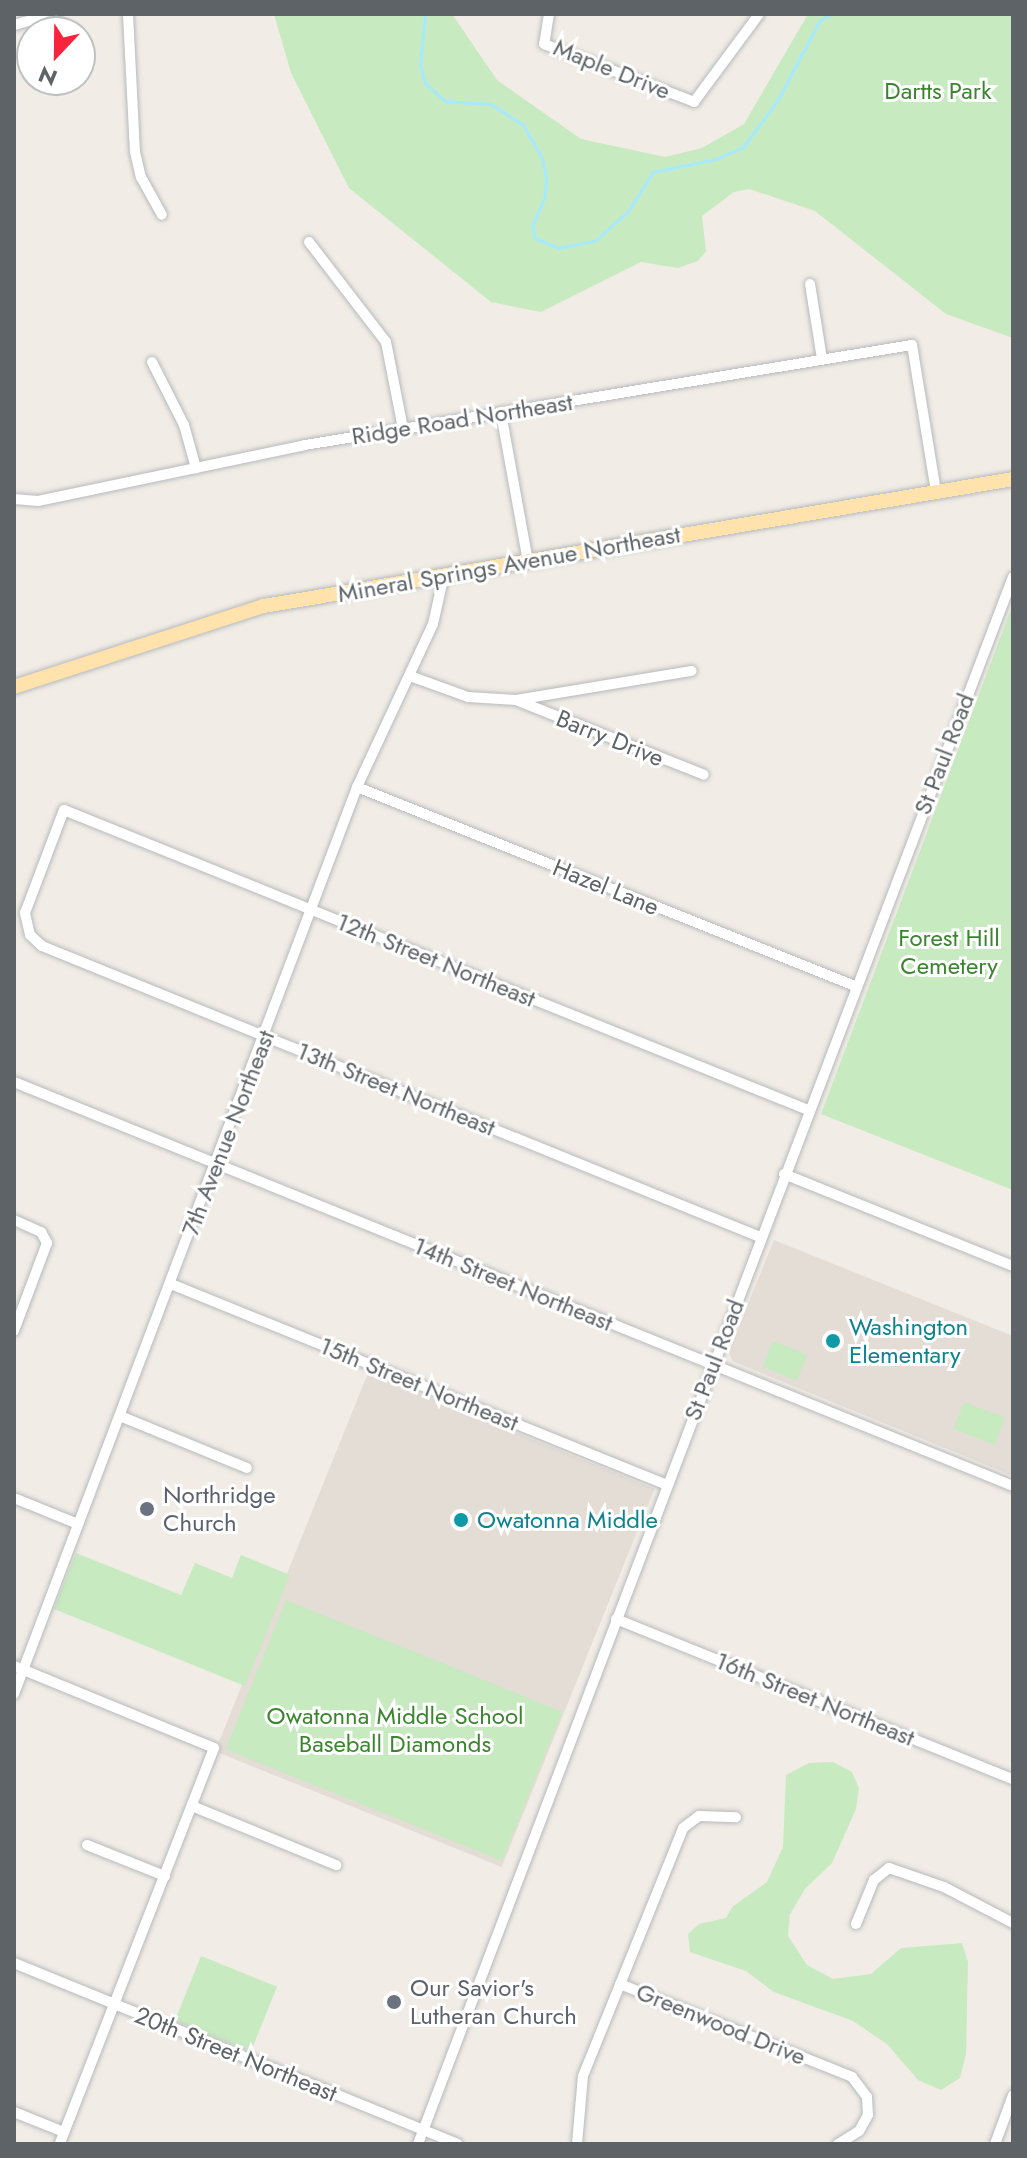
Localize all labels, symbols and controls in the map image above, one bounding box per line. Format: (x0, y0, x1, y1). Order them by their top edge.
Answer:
north arrow (16, 16, 96, 96)
street label: Maple Drive (550, 33, 674, 105)
text: N (34, 58, 62, 95)
park label: Dartts Park (884, 77, 992, 105)
street label: Ridge Road Northeast (350, 387, 574, 451)
street label: Mineral Springs Avenue Northeast (336, 520, 682, 608)
street label: St Paul Road (908, 689, 980, 819)
street label: Barry Drive (552, 703, 668, 773)
street label: Hazel Lane (549, 853, 663, 921)
street label: 12th Street Northeast (332, 907, 540, 1013)
park label: Forest Hill Cemetery (898, 924, 1000, 980)
street label: 7th Avenue Northeast (176, 1026, 280, 1240)
street label: 13th Street Northeast (293, 1036, 499, 1142)
street label: 14th Street Northeast (409, 1231, 617, 1337)
street label: St Paul Road (678, 1295, 750, 1425)
place label: Washington Elementary (849, 1313, 968, 1369)
street label: 15th Street Northeast (315, 1331, 523, 1437)
marker: Washington Elementary (824, 1332, 842, 1350)
place label: Northridge Church (163, 1481, 275, 1537)
marker: Northridge Church (138, 1500, 156, 1518)
place label: Owatonna Middle (477, 1506, 658, 1534)
marker: Owatonna Middle (452, 1511, 470, 1529)
street label: 16th Street Northeast (711, 1646, 919, 1752)
park label: Owatonna Middle School Baseball Diamonds (266, 1702, 524, 1758)
place label: Our Savior's Lutheran Church (410, 1974, 577, 2030)
street label: Greenwood Drive (632, 1977, 810, 2071)
marker: Our Savior's Lutheran Church (385, 1993, 403, 2011)
street label: 20th Street Northeast (131, 2000, 341, 2108)

